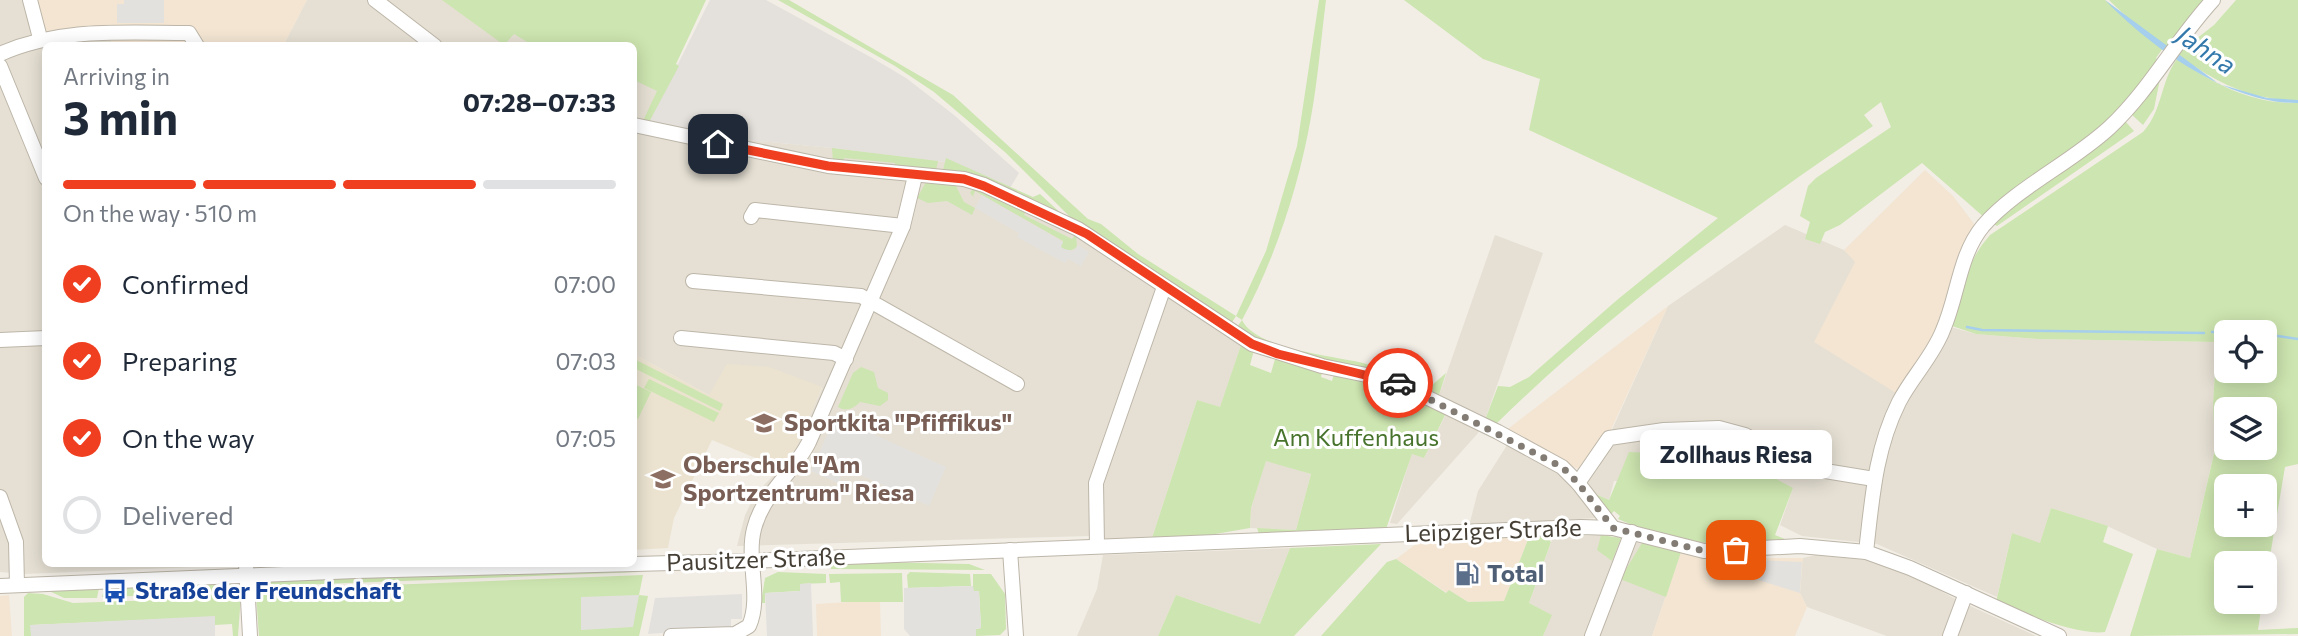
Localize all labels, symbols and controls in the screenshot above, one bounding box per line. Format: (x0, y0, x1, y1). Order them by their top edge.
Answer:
water label: Jahna (2170, 17, 2242, 80)
text: Arriving in (63, 62, 170, 90)
text: 07:28–07:33 (463, 86, 616, 117)
text: 3 min (63, 88, 178, 144)
pin (688, 114, 748, 174)
icon: home (699, 125, 737, 163)
text: On the way · 510 m (63, 199, 257, 227)
icon: check (63, 265, 101, 303)
text: Confirmed (122, 268, 249, 299)
text: 07:00 (554, 270, 616, 298)
map controls (2214, 320, 2277, 614)
button: locate (2214, 320, 2277, 383)
icon: check (63, 342, 101, 380)
text: Preparing (122, 345, 237, 376)
text: 07:03 (555, 347, 616, 375)
courier (1363, 348, 1433, 418)
icon: car (1379, 364, 1417, 402)
button: layers (2214, 397, 2277, 460)
place label: Sportkita "Pfiffikus" (784, 407, 1012, 436)
school or university icon: Sportkita "Pfiffikus" (750, 409, 778, 437)
icon: check (63, 419, 101, 457)
text: On the way (122, 422, 255, 453)
park label: Am Kuffenhaus (1273, 422, 1439, 451)
text: 07:05 (555, 424, 616, 452)
callout: Zollhaus Riesa (1640, 431, 1832, 480)
text: Zollhaus Riesa (1660, 440, 1813, 468)
place label: Oberschule "Am Sportzentrum" Riesa (683, 449, 914, 506)
school or university icon: Oberschule "Am Sportzentrum" Riesa (649, 465, 677, 493)
button: + (2214, 474, 2277, 537)
text: Delivered (122, 499, 233, 530)
street label: Leipziger Straße (1404, 512, 1582, 547)
pin (1706, 520, 1766, 580)
icon: bag (1717, 531, 1755, 569)
street label: Pausitzer Straße (666, 541, 846, 576)
button: − (2214, 551, 2277, 614)
place label: Total (1487, 558, 1544, 587)
fuel station icon: Total (1453, 560, 1481, 588)
place label: Straße der Freundschaft (135, 575, 402, 604)
bus stop icon: Straße der Freundschaft (101, 577, 129, 605)

